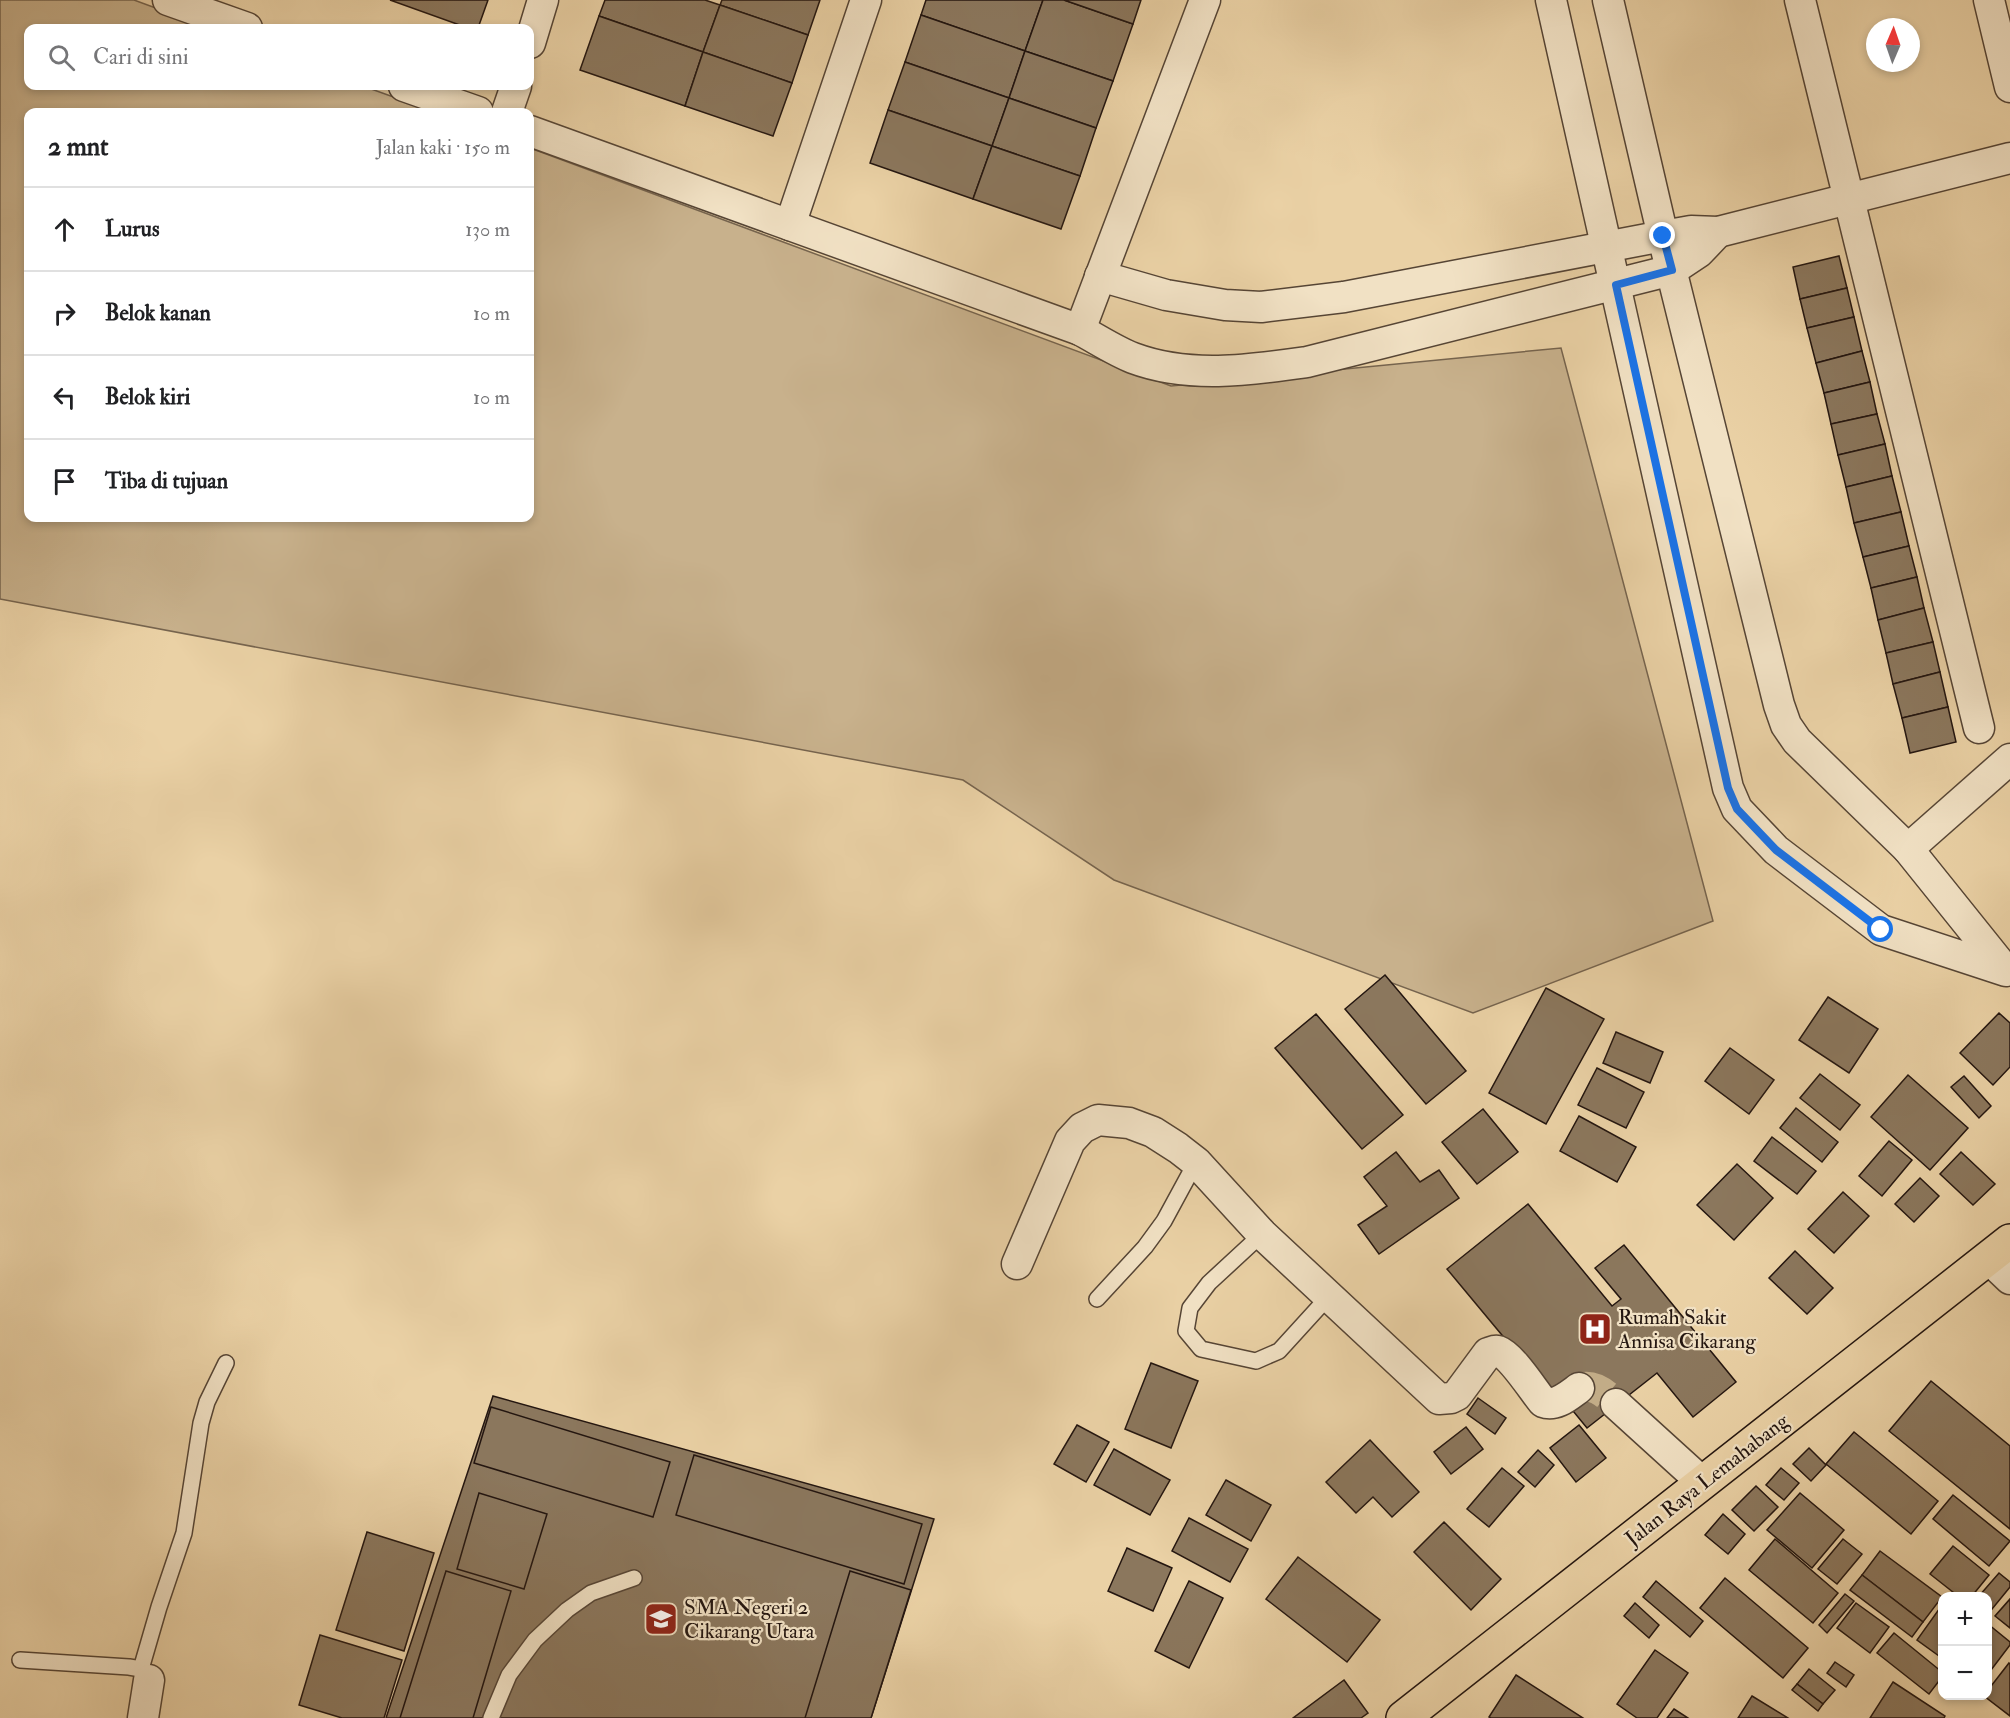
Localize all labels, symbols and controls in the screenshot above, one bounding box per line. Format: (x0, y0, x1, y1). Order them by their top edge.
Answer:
north arrow (1866, 18, 1920, 72)
search box (24, 24, 534, 90)
icon: search (45, 41, 78, 74)
text: Cari di sini (93, 43, 189, 71)
text: 2 mnt (48, 131, 109, 163)
text: Jalan kaki · 150 m (376, 135, 510, 160)
icon: ahead (48, 213, 81, 246)
text: Lurus (105, 215, 159, 243)
text: 130 m (465, 217, 510, 242)
route end (1649, 222, 1675, 248)
icon: right (48, 297, 81, 330)
text: Belok kanan (105, 299, 211, 327)
text: 10 m (473, 301, 510, 326)
icon: left (48, 381, 81, 414)
text: Belok kiri (105, 383, 190, 411)
text: 10 m (473, 385, 510, 410)
icon: arrive (48, 465, 81, 498)
text: Tiba di tujuan (105, 467, 228, 495)
route start (1867, 916, 1893, 942)
place label: Rumah Sakit Annisa Cikarang (1617, 1304, 1756, 1355)
hospital icon: Rumah Sakit Annisa Cikarang (1577, 1311, 1613, 1347)
street label: Jalan Raya Lemahabang (1619, 1407, 1795, 1553)
map controls (1938, 1592, 1992, 1700)
button: + (1938, 1592, 1992, 1646)
place label: SMA Negeri 2 Cikarang Utara (684, 1594, 815, 1645)
school or university icon: SMA Negeri 2 Cikarang Utara (643, 1601, 679, 1637)
button: − (1938, 1646, 1992, 1700)

